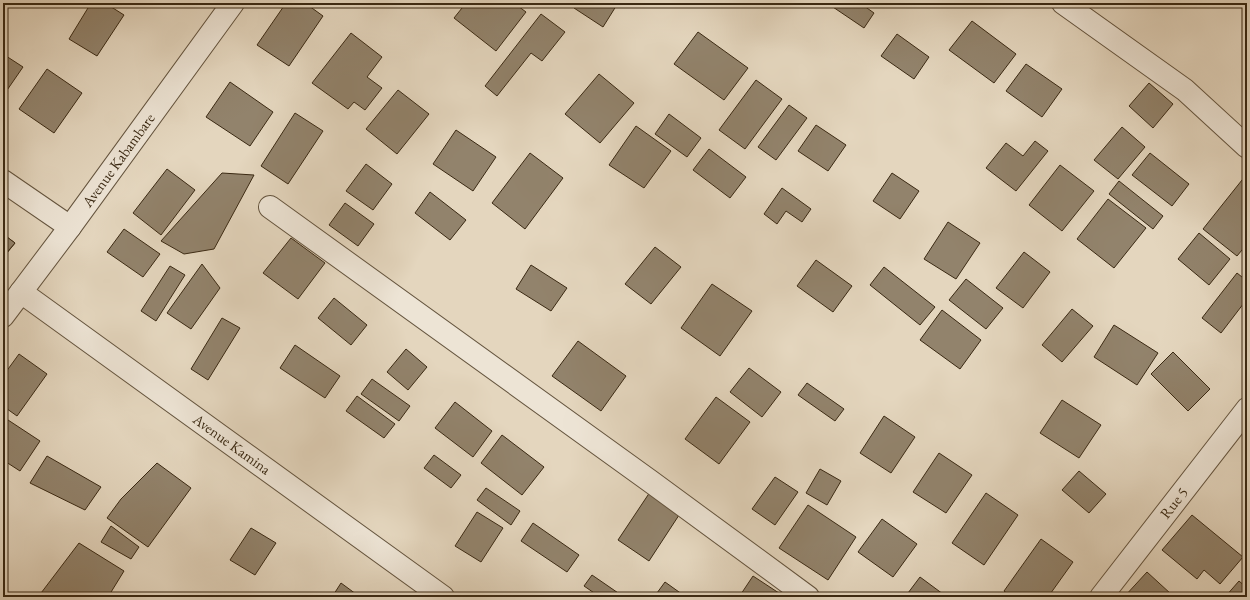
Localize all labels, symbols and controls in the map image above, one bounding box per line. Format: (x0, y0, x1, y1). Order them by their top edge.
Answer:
street label: Avenue Kabambare (77, 109, 159, 211)
street label: Avenue Kamina (189, 409, 275, 478)
street label: Rue 5 (1155, 483, 1192, 522)

